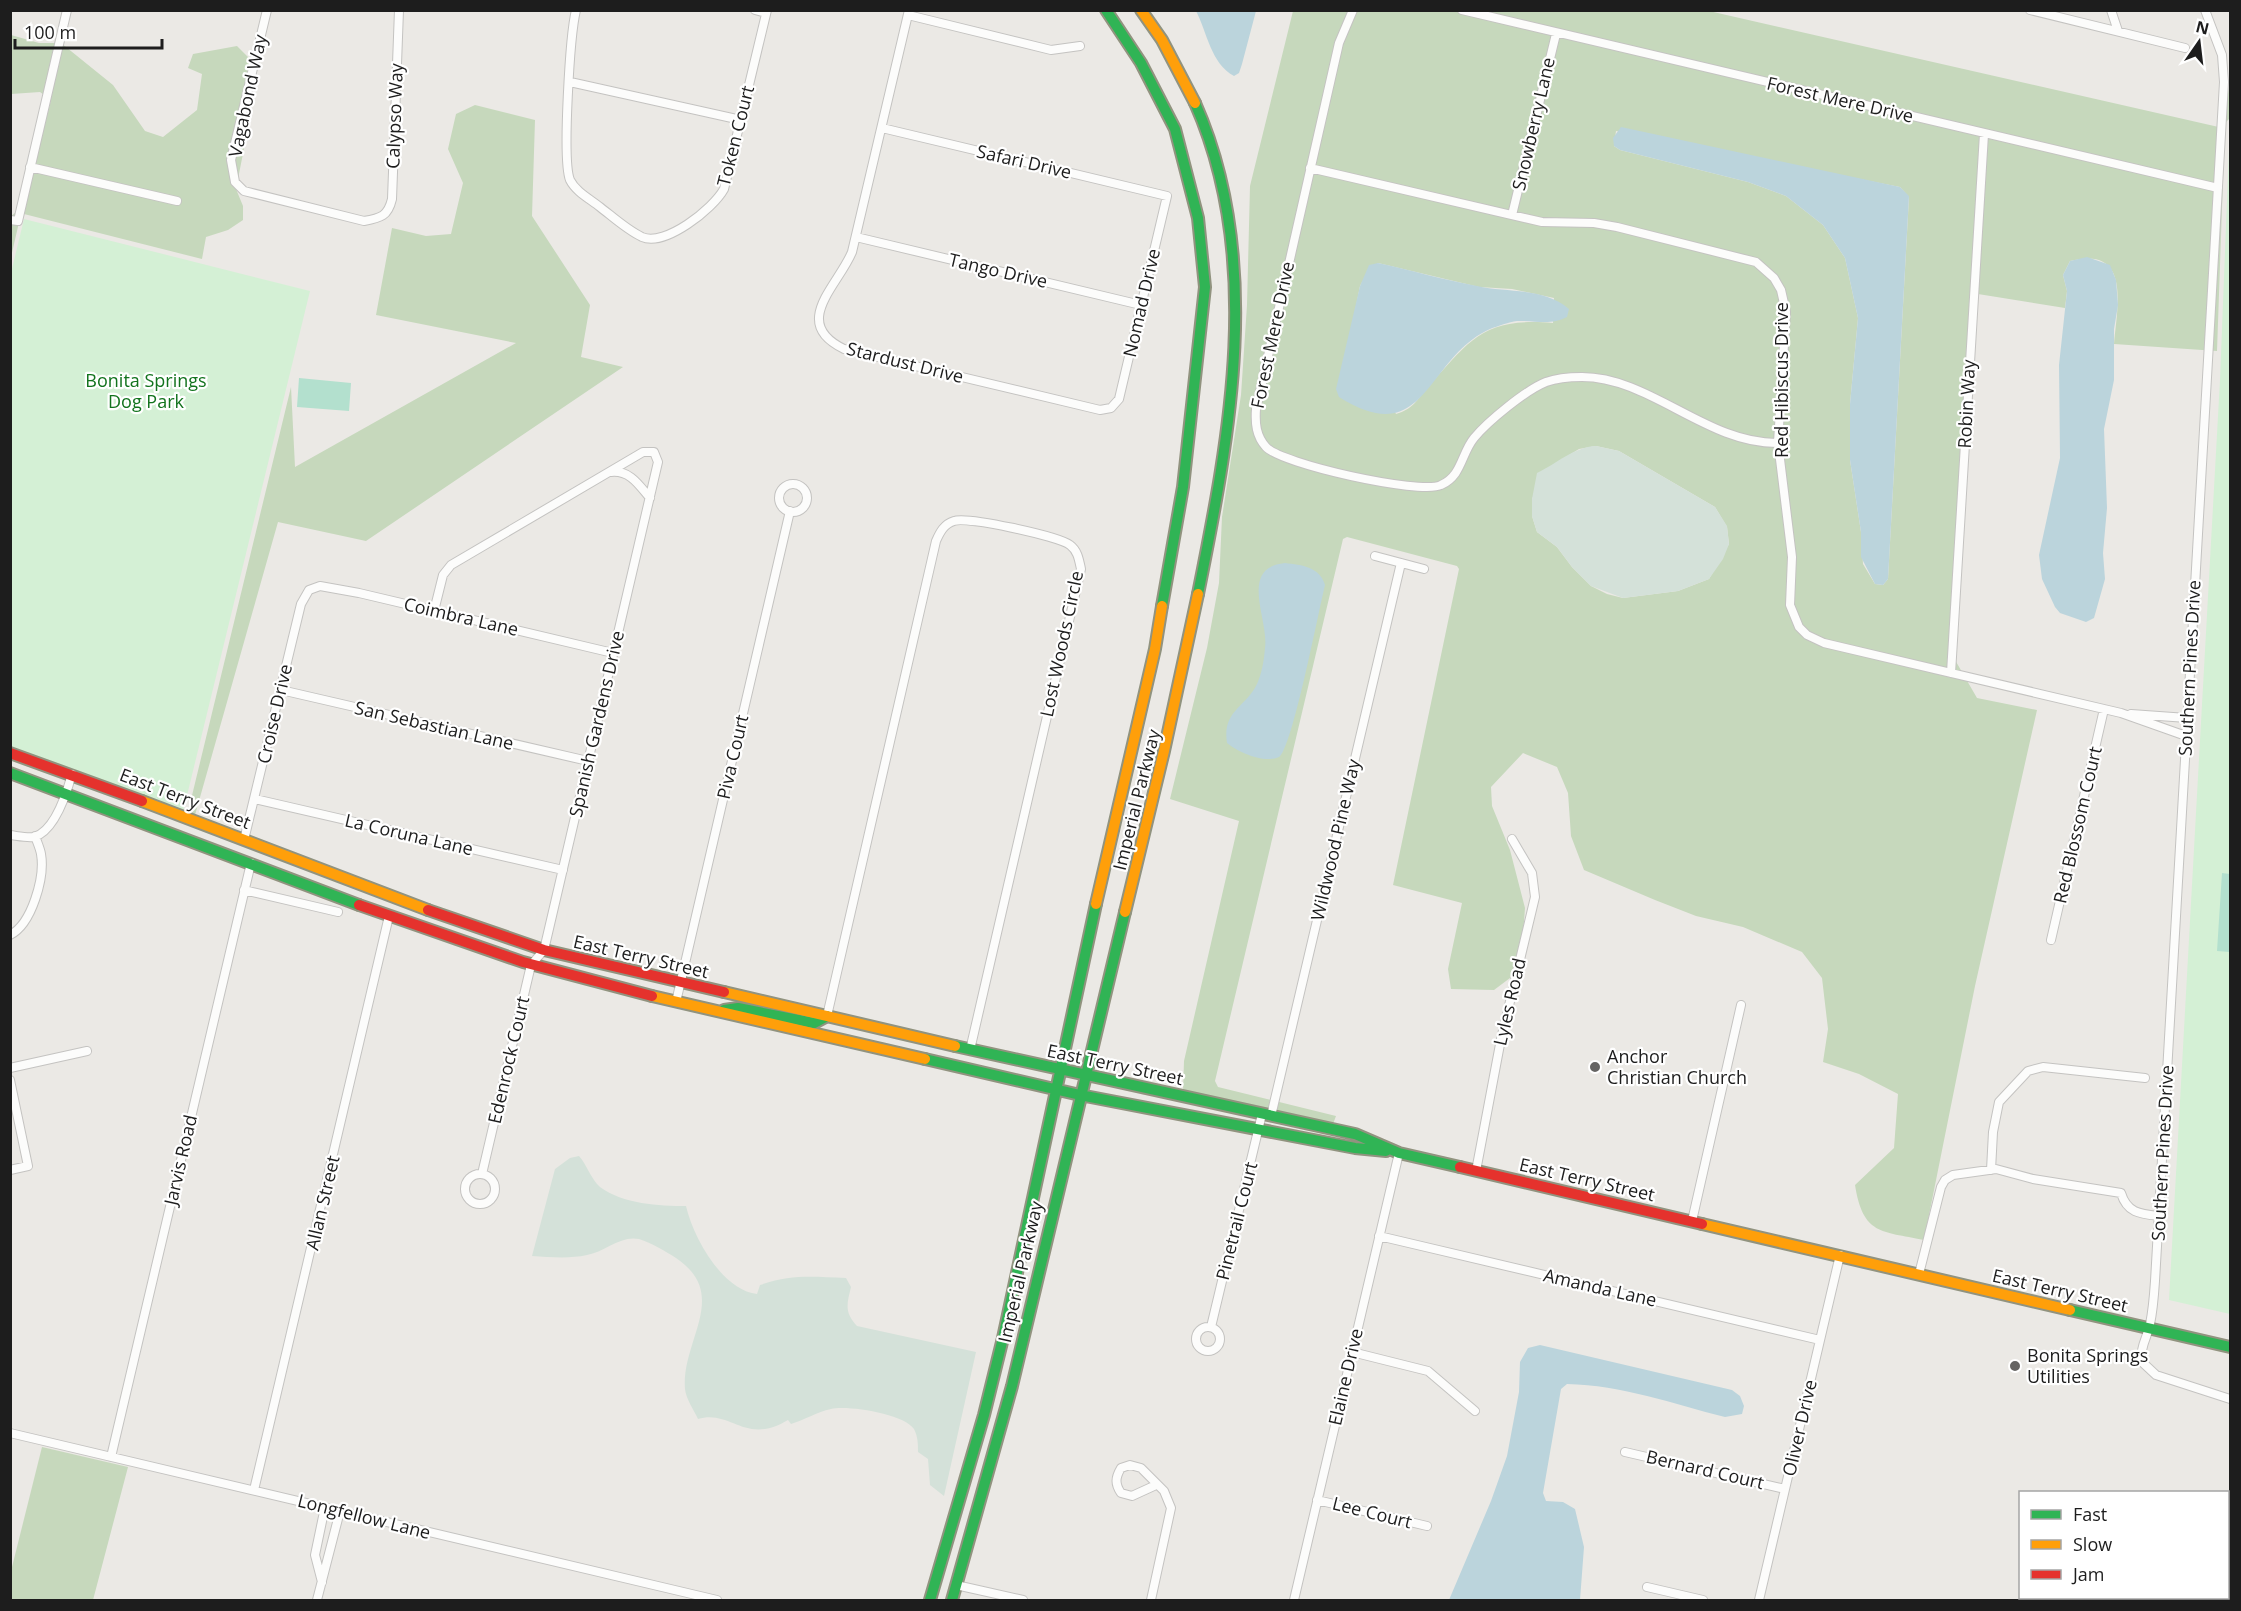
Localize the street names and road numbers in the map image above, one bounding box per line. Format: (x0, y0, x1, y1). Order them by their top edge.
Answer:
street label: Vagabond Way (222, 31, 272, 159)
street label: Snowberry Lane (1506, 55, 1560, 193)
street label: Calypso Way (380, 62, 408, 169)
street label: Forest Mere Drive (1765, 70, 1916, 128)
street label: Token Court (711, 83, 759, 189)
street label: Safari Drive (974, 138, 1074, 184)
street label: Nomad Drive (1117, 246, 1165, 359)
street label: Tango Drive (947, 247, 1050, 293)
street label: Forest Mere Drive (1245, 259, 1299, 411)
street label: Red Hibiscus Drive (1769, 302, 1793, 458)
street label: Stardust Drive (844, 336, 966, 388)
street label: Robin Way (1952, 358, 1980, 449)
street label: Lost Woods Circle (1034, 568, 1088, 719)
street label: Southern Pines Drive (2172, 579, 2206, 757)
street label: Coimbra Lane (402, 591, 521, 641)
street label: Spanish Gardens Drive (563, 628, 629, 819)
street label: Croise Drive (251, 662, 297, 766)
street label: San Sebastian Lane (352, 695, 516, 755)
street label: Piva Court (711, 712, 753, 801)
street label: Imperial Parkway (1107, 726, 1165, 873)
street label: Red Blossom Court (2047, 744, 2107, 906)
street label: Wildwood Pine Way (1305, 756, 1365, 923)
street label: East Terry Street (116, 762, 254, 834)
street label: La Coruna Lane (343, 808, 476, 860)
street label: East Terry Street (571, 929, 711, 983)
street label: Lyles Road (1487, 956, 1531, 1048)
street label: Edenrock Court (482, 994, 534, 1126)
street label: East Terry Street (1045, 1038, 1185, 1090)
street label: Southern Pines Drive (2145, 1064, 2179, 1242)
street label: Jarvis Road (158, 1112, 202, 1209)
street label: East Terry Street (1517, 1152, 1657, 1206)
street label: Allan Street (299, 1153, 345, 1252)
street label: Pinetrail Court (1210, 1159, 1262, 1282)
street label: Imperial Parkway (992, 1198, 1048, 1345)
street label: Amanda Lane (1541, 1262, 1659, 1312)
street label: East Terry Street (1990, 1263, 2130, 1317)
street label: Elaine Drive (1322, 1326, 1368, 1428)
street label: Oliver Drive (1776, 1377, 1822, 1478)
street label: Bernard Court (1644, 1444, 1766, 1494)
street label: Longfellow Lane (295, 1488, 433, 1544)
street label: Lee Court (1330, 1491, 1415, 1534)

